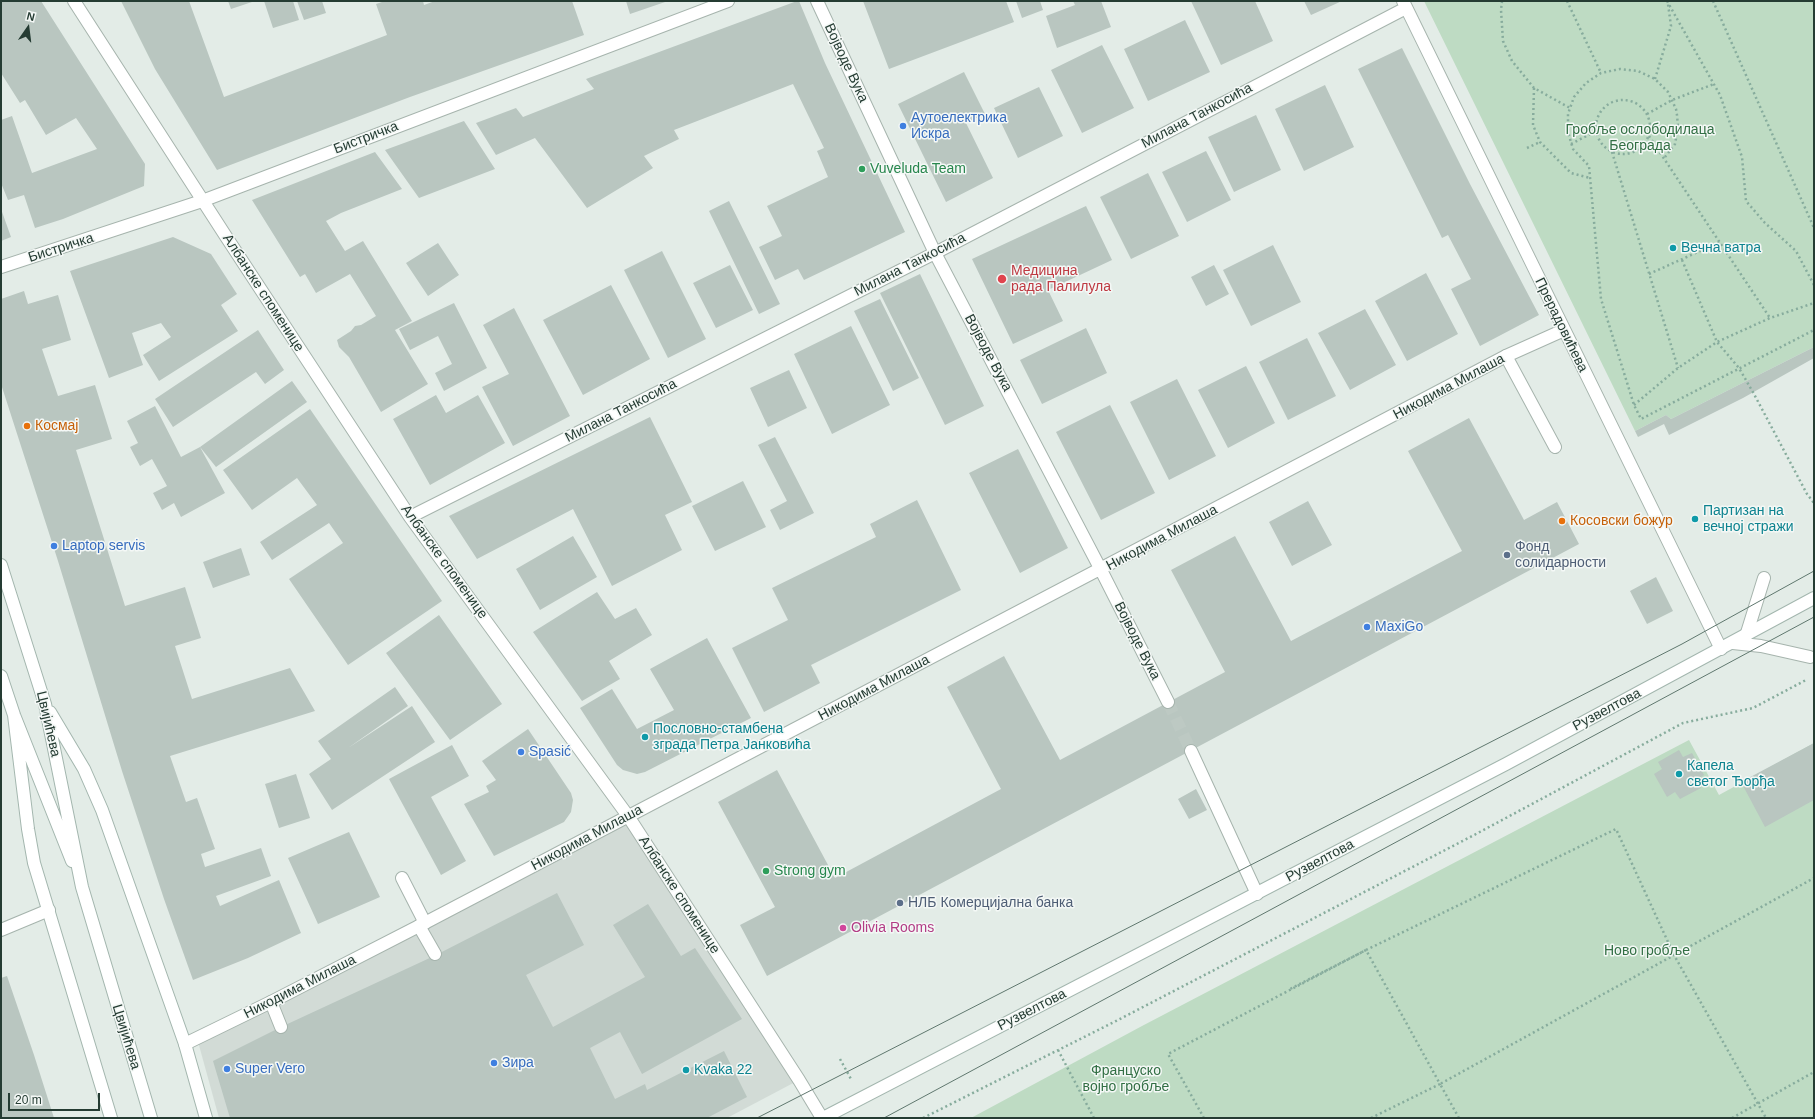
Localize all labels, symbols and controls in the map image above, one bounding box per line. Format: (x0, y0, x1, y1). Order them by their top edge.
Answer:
north arrow (8, 8, 48, 48)
text: N (26, 10, 36, 23)
street label: Војводе Вука (820, 21, 872, 105)
street label: Милана Танкосића (1139, 80, 1255, 152)
place label: Аутоелектрика Искра (911, 110, 1007, 142)
street label: Бистричка (331, 118, 401, 158)
marker: Аутоелектрика Искра (898, 121, 908, 131)
park label: Гробље ослободилаца Београда (1566, 122, 1714, 154)
place label: Vuveluda Team (870, 161, 966, 177)
marker: Vuveluda Team (857, 164, 867, 174)
street label: Бистричка (26, 230, 96, 266)
street label: Милана Танкосића (852, 230, 968, 300)
street label: Албанске споменице (219, 231, 307, 355)
place label: Вечна ватра (1681, 240, 1761, 256)
marker: Вечна ватра (1668, 243, 1678, 253)
place label: Медицина рада Палилула (1011, 263, 1111, 296)
marker: Медицина рада Палилула (996, 273, 1008, 285)
street label: Прерадовићева (1531, 275, 1591, 375)
street label: Војводе Вука (961, 311, 1015, 395)
street label: Никодима Милаша (1391, 351, 1507, 423)
street label: Милана Танкосића (563, 376, 679, 446)
place label: Космај (35, 418, 78, 434)
marker: Космај (22, 421, 32, 431)
street label: Албанске споменице (397, 502, 491, 622)
street label: Никодима Милаша (1104, 502, 1220, 574)
place label: Партизан на вечној стражи (1703, 503, 1794, 536)
place label: Косовски божур (1570, 513, 1673, 529)
marker: Партизан на вечној стражи (1690, 514, 1700, 524)
marker: Косовски божур (1557, 516, 1567, 526)
place label: Laptop servis (62, 538, 145, 554)
place label: Фонд солидарности (1515, 539, 1606, 572)
marker: Laptop servis (49, 541, 59, 551)
marker: Фонд солидарности (1502, 550, 1512, 560)
street label: Војводе Вука (1110, 599, 1164, 683)
place label: MaxiGo (1375, 619, 1423, 635)
marker: MaxiGo (1362, 622, 1372, 632)
street label: Никодима Милаша (816, 652, 932, 724)
street label: Рузвелтова (1570, 685, 1644, 735)
street label: Цвијићева (32, 689, 64, 759)
place label: Пословно-стамбена зграда Петра Јанковића (653, 721, 811, 754)
marker: Пословно-стамбена зграда Петра Јанковића (640, 732, 650, 742)
place label: Spasić (529, 744, 571, 760)
marker: Spasić (516, 747, 526, 757)
place label: Капела светог Ђорђа (1687, 758, 1775, 790)
marker: Капела светог Ђорђа (1674, 769, 1684, 779)
street label: Никодима Милаша (529, 802, 645, 874)
street label: Албанске споменице (635, 833, 723, 957)
street label: Рузвелтова (1283, 836, 1357, 886)
place label: Strong gym (774, 863, 846, 879)
marker: Strong gym (761, 866, 771, 876)
place label: НЛБ Комерцијална банка (908, 895, 1073, 911)
marker: НЛБ Комерцијална банка (895, 898, 905, 908)
place label: Olivia Rooms (851, 920, 934, 936)
marker: Olivia Rooms (838, 923, 848, 933)
park label: Ново гробље (1604, 943, 1690, 959)
street label: Никодима Милаша (241, 951, 359, 1023)
street label: Рузвелтова (995, 986, 1069, 1034)
street label: Цвијићева (108, 1002, 144, 1072)
place label: Зира (502, 1055, 534, 1071)
marker: Зира (489, 1058, 499, 1068)
place label: Super Vero (235, 1061, 305, 1077)
place label: Kvaka 22 (694, 1062, 752, 1078)
park label: Француско војно гробље (1083, 1063, 1169, 1096)
marker: Super Vero (222, 1064, 232, 1074)
marker: Kvaka 22 (681, 1065, 691, 1075)
scale bar (10, 1085, 102, 1111)
text: 20 m (15, 1093, 42, 1107)

